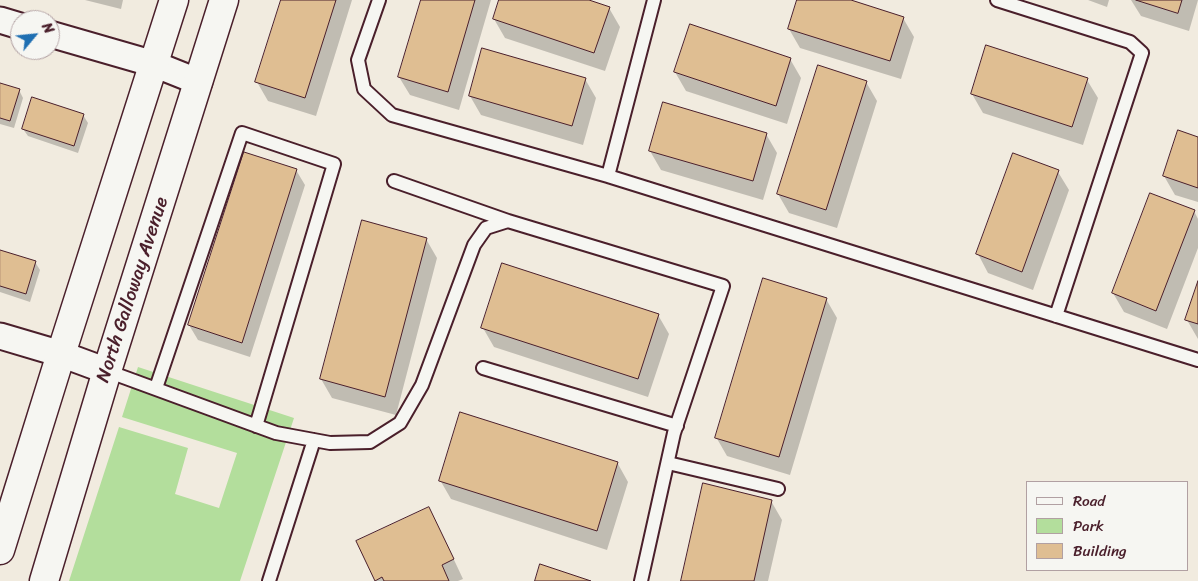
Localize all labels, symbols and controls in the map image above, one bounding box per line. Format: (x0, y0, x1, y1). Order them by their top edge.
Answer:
north arrow (10, 10, 60, 60)
text: N (34, 18, 61, 38)
street label: North Galloway Avenue (92, 194, 174, 386)
legend (1026, 481, 1188, 571)
text: Road (1073, 488, 1105, 514)
text: Park (1073, 513, 1104, 539)
text: Building (1073, 538, 1127, 564)

